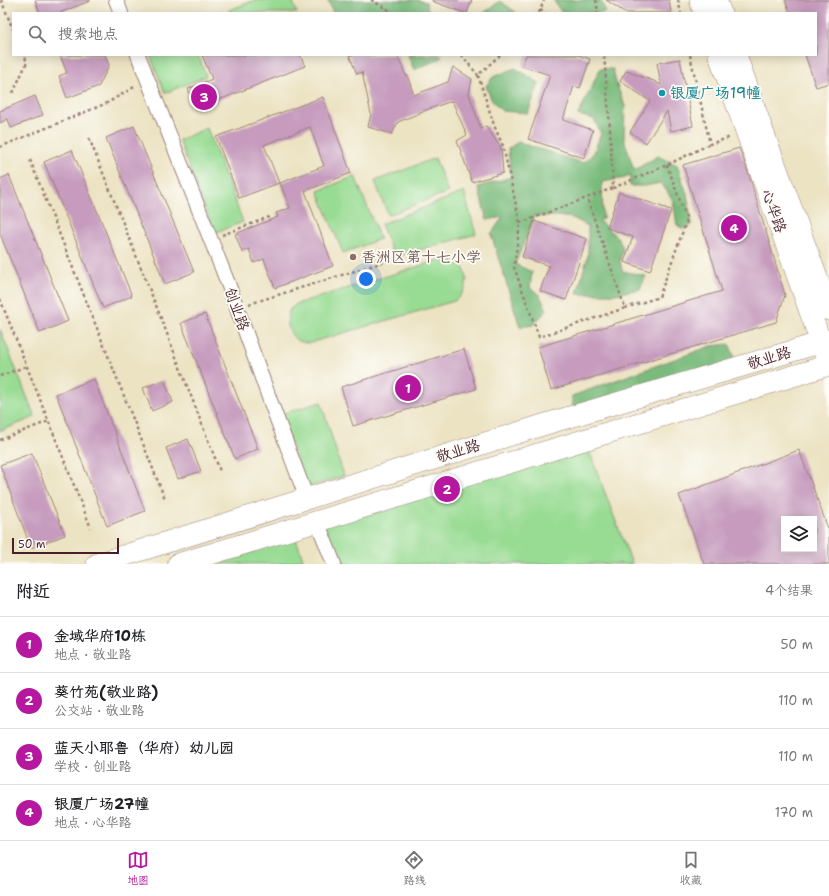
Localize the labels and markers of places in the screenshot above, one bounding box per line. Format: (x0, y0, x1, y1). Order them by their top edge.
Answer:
pin: 3 (191, 82, 217, 112)
place label: 银厦广场19幢 (670, 83, 761, 103)
marker: 银厦广场19幢 (657, 88, 667, 98)
pin: 4 (721, 213, 747, 243)
place label: 香洲区第十七小学 (361, 247, 481, 267)
marker: 香洲区第十七小学 (348, 252, 358, 262)
pin: 1 (395, 373, 421, 403)
pin: 2 (434, 474, 460, 504)

